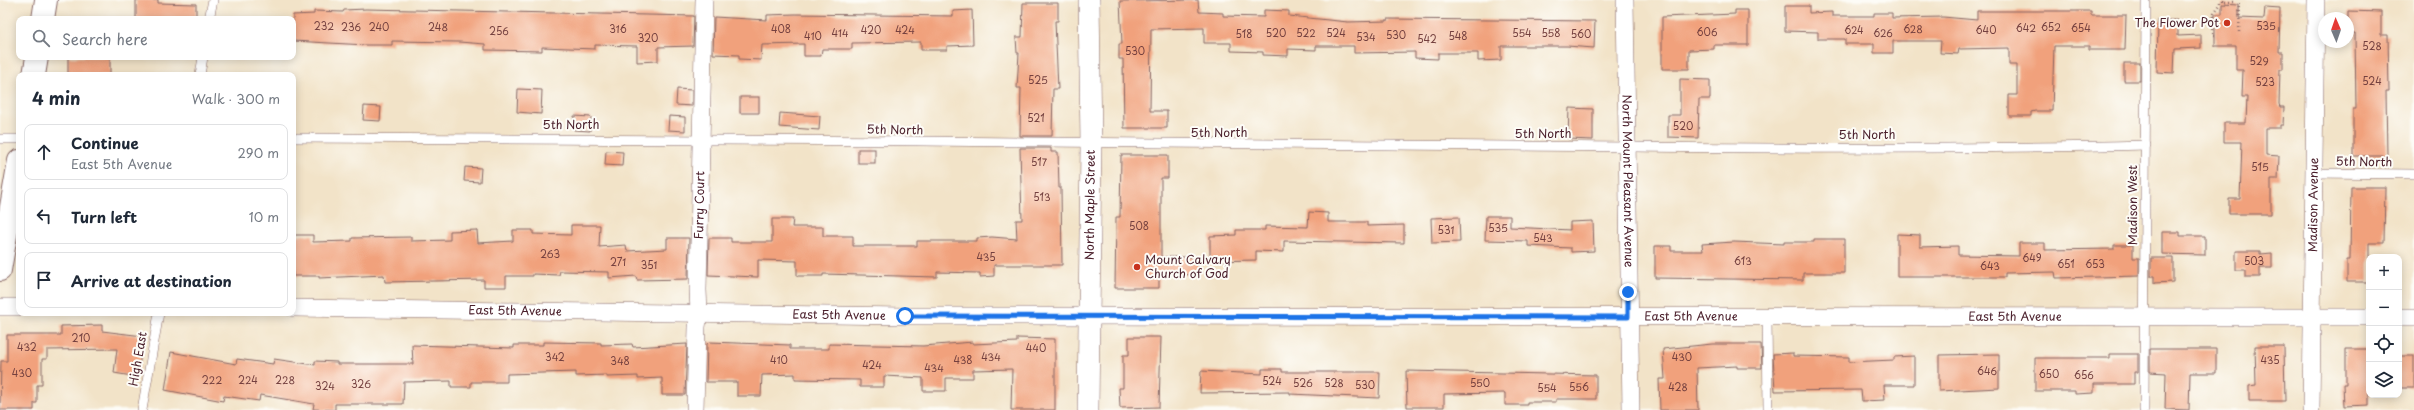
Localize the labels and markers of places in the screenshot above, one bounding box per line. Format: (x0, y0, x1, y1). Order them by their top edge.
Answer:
place label: The Flower Pot (2135, 13, 2219, 31)
marker: The Flower Pot (2222, 18, 2232, 28)
place label: Mount Calvary Church of God (1145, 250, 1231, 282)
marker: Mount Calvary Church of God (1132, 262, 1142, 272)

